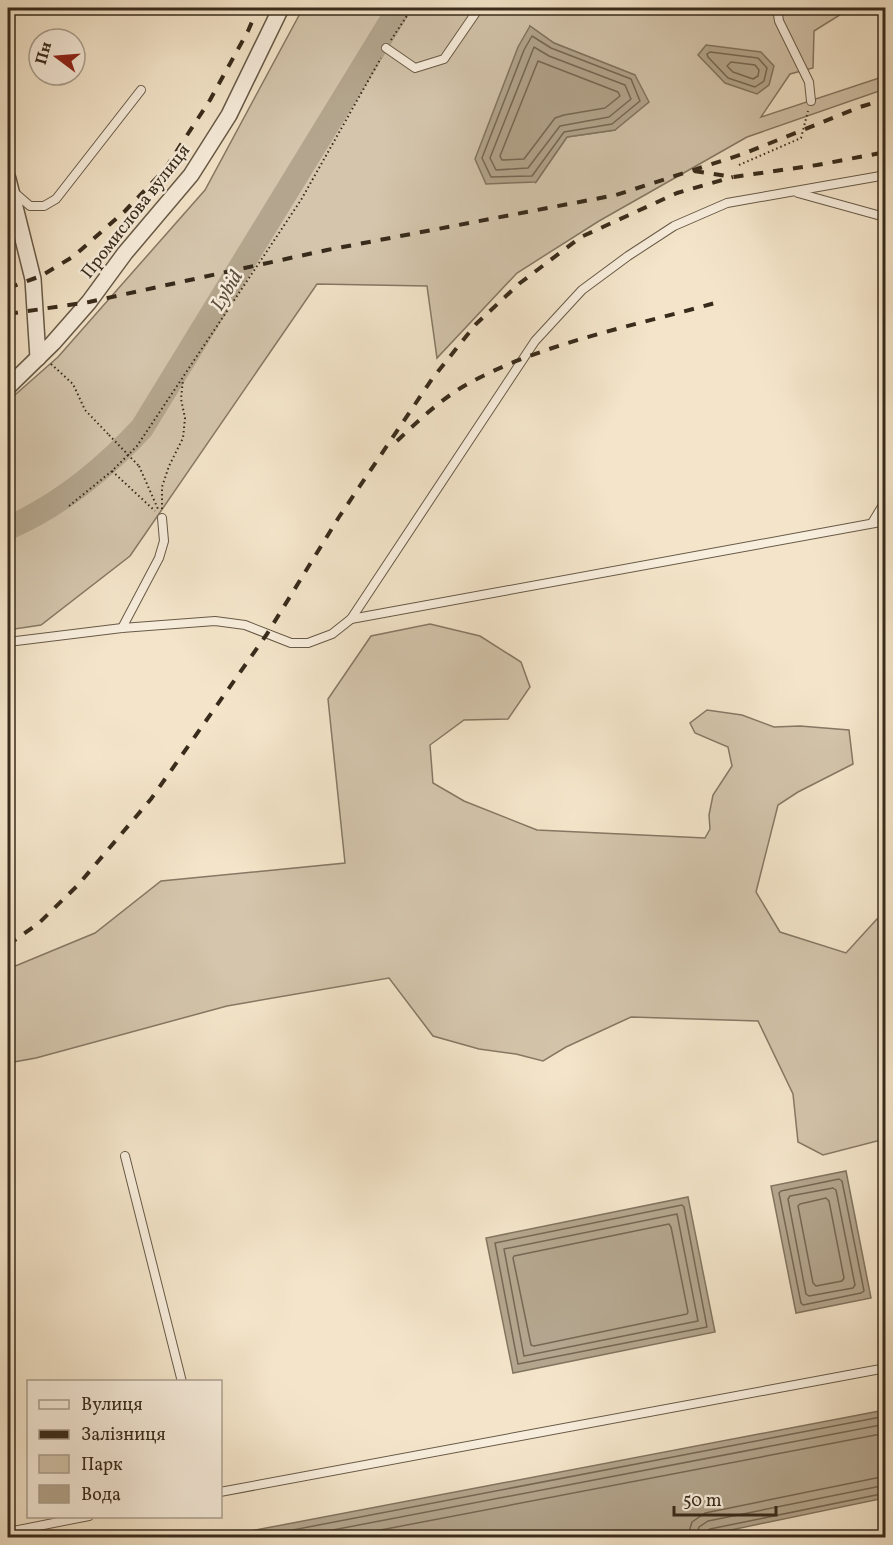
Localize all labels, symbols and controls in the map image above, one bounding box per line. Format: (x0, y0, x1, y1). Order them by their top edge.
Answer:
north arrow (27, 27, 87, 87)
text: Пн (31, 39, 58, 67)
street label: Промислова вулиця (76, 139, 197, 284)
water label: Lybid (205, 265, 251, 317)
legend (27, 1380, 222, 1518)
text: Вулиця (81, 1393, 143, 1418)
text: Залізниця (81, 1423, 166, 1448)
text: Парк (81, 1453, 123, 1478)
scale bar (674, 1479, 776, 1517)
text: Вода (81, 1483, 121, 1508)
text: 50 m (683, 1489, 722, 1514)

